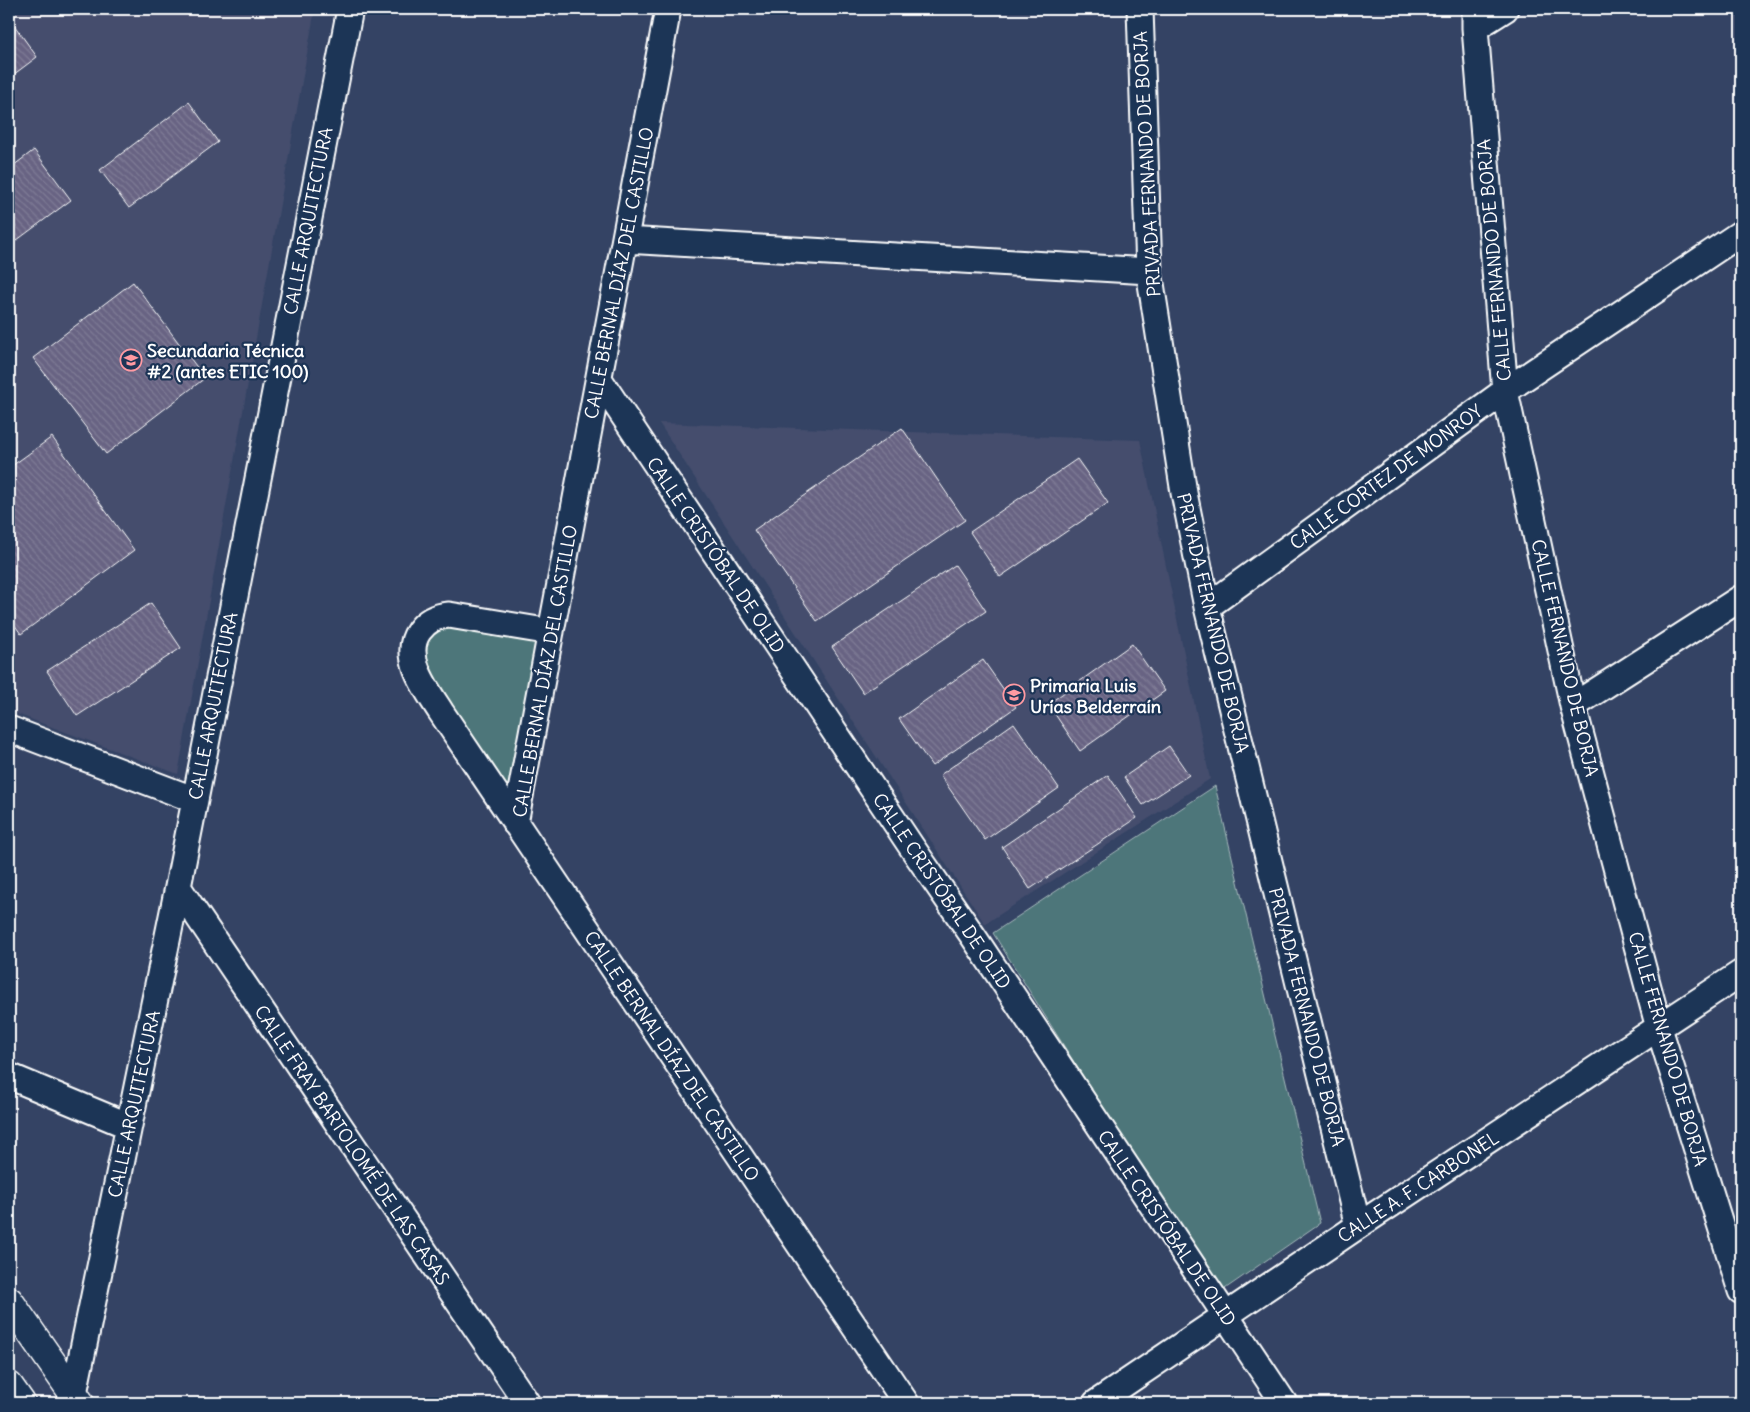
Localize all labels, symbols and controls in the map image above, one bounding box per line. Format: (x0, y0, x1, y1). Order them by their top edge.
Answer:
street label: PRIVADA FERNANDO DE BORJA (1129, 30, 1165, 298)
street label: CALLE ARQUITECTURA (279, 125, 337, 317)
street label: CALLE BERNAL DÍAZ DEL CASTILLO (579, 125, 659, 421)
street label: CALLE FERNANDO DE BORJA (1472, 138, 1516, 382)
place label: Secundaria Técnica #2 (antes ETIC 100) (147, 339, 308, 383)
school or university icon: Secundaria Técnica #2 (antes ETIC 100) (119, 348, 143, 372)
street label: CALLE CORTEZ DE MONROY (1285, 399, 1487, 555)
street label: CALLE CRISTÓBAL DE OLID (642, 453, 790, 657)
street label: PRIVADA FERNANDO DE BORJA (1172, 491, 1254, 755)
street label: CALLE BERNAL DÍAZ DEL CASTILLO (508, 523, 582, 819)
street label: CALLE FERNANDO DE BORJA (1526, 537, 1604, 779)
street label: CALLE ARQUITECTURA (184, 610, 242, 802)
place label: Primaria Luis Urías Belderraín (1030, 674, 1162, 718)
school or university icon: Primaria Luis Urías Belderraín (1002, 683, 1026, 707)
street label: CALLE CRISTÓBAL DE OLID (868, 789, 1016, 993)
street label: PRIVADA FERNANDO DE BORJA (1264, 885, 1350, 1149)
street label: CALLE BERNAL DÍAZ DEL CASTILLO (579, 926, 765, 1186)
street label: CALLE FERNANDO DE BORJA (1623, 929, 1713, 1169)
street label: CALLE FRAY BARTOLOMÉ DE LAS CASAS (249, 1001, 455, 1289)
street label: CALLE ARQUITECTURA (103, 1008, 165, 1200)
street label: CALLE CRISTÓBAL DE OLID (1093, 1126, 1241, 1330)
street label: CALLE A. F. CARBONEL (1333, 1126, 1503, 1248)

